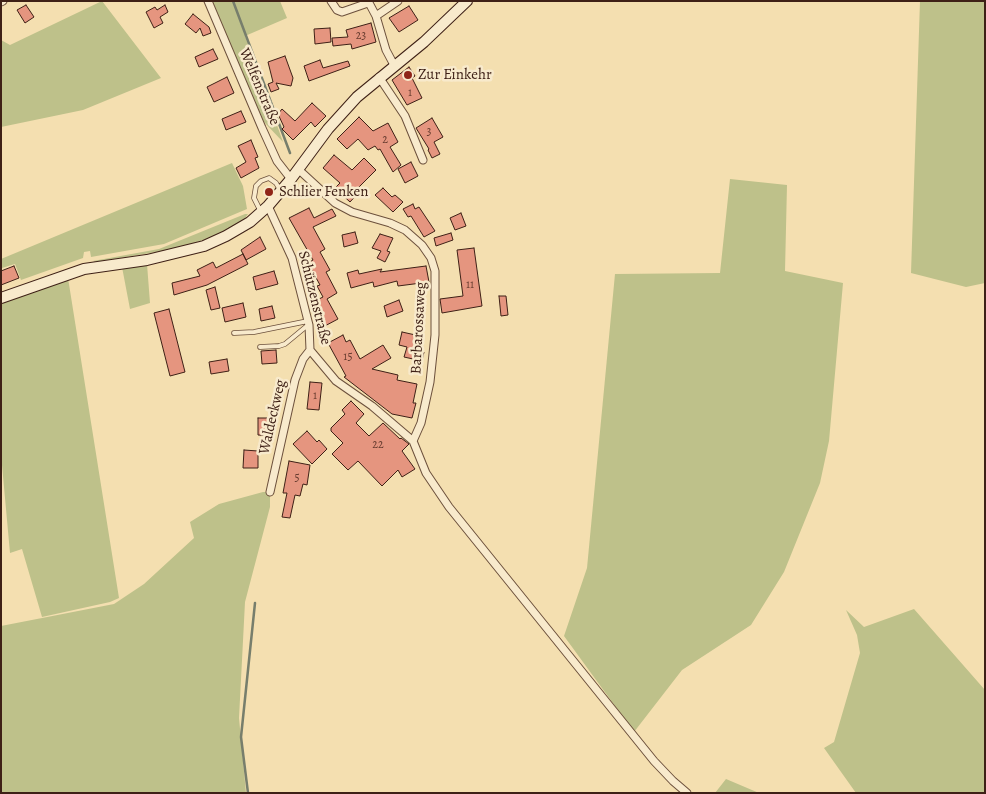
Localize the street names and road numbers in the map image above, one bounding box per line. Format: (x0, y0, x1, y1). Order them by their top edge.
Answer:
street label: Welfenstraße (235, 46, 283, 128)
street label: Schützenstraße (294, 249, 334, 347)
street label: Barbarossaweg (408, 281, 430, 375)
street label: Waldeckweg (256, 378, 290, 456)

